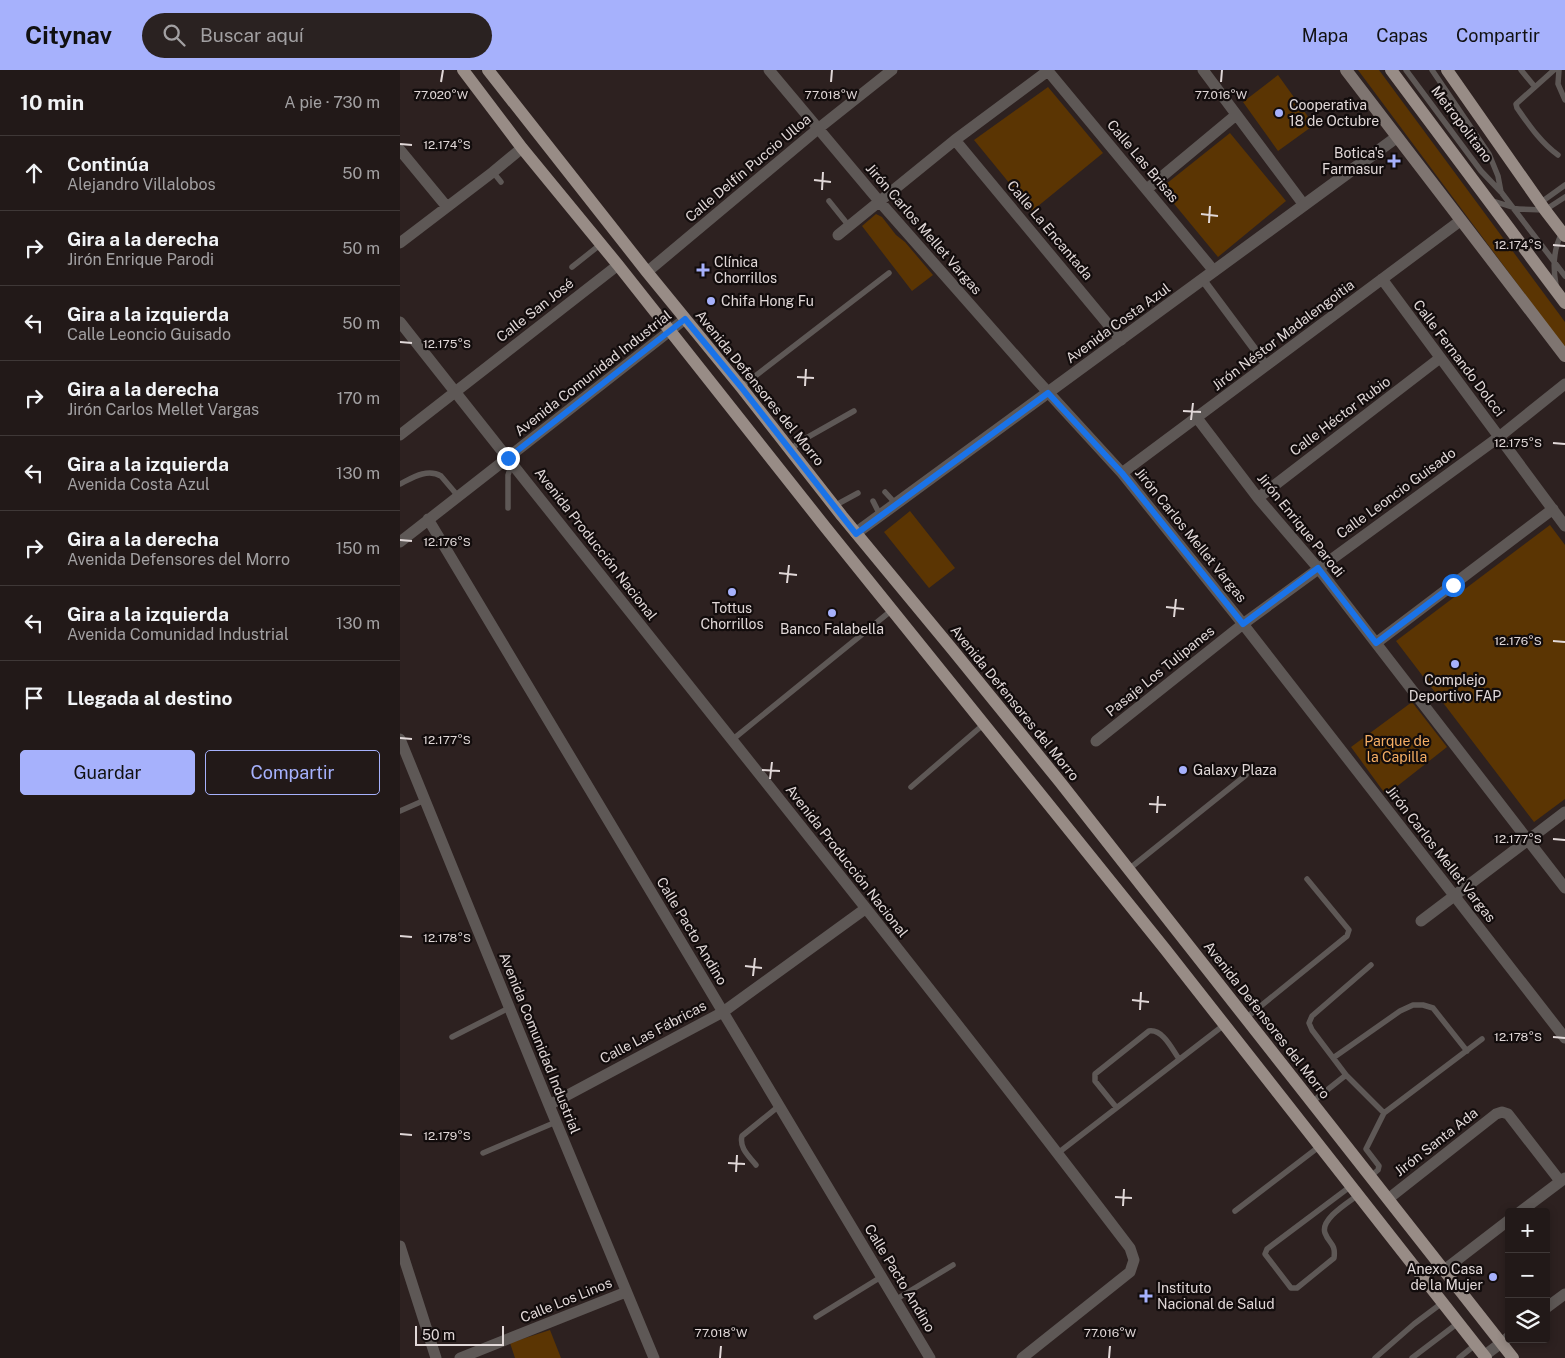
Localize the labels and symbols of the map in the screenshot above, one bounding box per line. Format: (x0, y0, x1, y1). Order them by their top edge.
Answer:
street label: Metropolitano (1428, 83, 1496, 165)
text: 77.020°W (414, 88, 469, 102)
text: 77.018°W (805, 88, 858, 102)
text: 77.016°W (1195, 88, 1248, 102)
place label: Cooperativa 18 de Octubre (1289, 97, 1379, 129)
marker: Cooperativa 18 de Octubre (1273, 107, 1285, 119)
street label: Calle Delfín Puccio Ulloa (682, 111, 814, 225)
street label: Calle Las Brisas (1104, 117, 1182, 205)
text: 12.174°S (423, 138, 471, 152)
place label: Botica's Farmasur (1322, 145, 1384, 177)
marker: Botica's Farmasur (1388, 155, 1400, 167)
street label: Jirón Carlos Mellet Vargas (863, 160, 985, 298)
street label: Calle La Encantada (1004, 177, 1096, 283)
text: 12.174°S (1494, 238, 1542, 252)
place label: Clínica Chorrillos (714, 254, 777, 286)
marker: Clínica Chorrillos (696, 263, 710, 277)
street label: Calle San José (493, 275, 577, 345)
street label: Jirón Néstor Madalengoitia (1209, 276, 1357, 394)
street label: Avenida Costa Azul (1063, 280, 1173, 366)
place label: Chifa Hong Fu (721, 293, 814, 309)
marker: Chifa Hong Fu (705, 295, 717, 307)
street label: Calle Fernando Dolcci (1410, 297, 1508, 419)
street label: Avenida Comunidad Industrial (512, 307, 674, 439)
street label: Avenida Defensores del Morro (692, 307, 828, 469)
text: 12.175°S (423, 337, 471, 351)
street label: Calle Héctor Rubio (1287, 373, 1393, 459)
text: 12.175°S (1494, 436, 1542, 450)
street label: Calle Leoncio Guisado (1333, 444, 1459, 542)
route end (497, 447, 520, 470)
street label: Avenida Producción Nacional (532, 465, 660, 623)
street label: Jirón Carlos Mellet Vargas (1132, 465, 1250, 605)
street label: Jirón Enrique Parodi (1254, 470, 1348, 580)
text: 12.176°S (423, 535, 471, 549)
route start (1442, 574, 1465, 597)
marker: Tottus Chorrillos (726, 586, 738, 598)
place label: Tottus Chorrillos (700, 600, 764, 632)
marker: Banco Falabella (826, 607, 838, 619)
place label: Banco Falabella (780, 621, 884, 637)
street label: Avenida Defensores del Morro (947, 622, 1083, 784)
street label: Pasaje Los Tulipanes (1103, 622, 1217, 720)
text: 12.176°S (1494, 634, 1542, 648)
marker: Complejo Deportivo FAP (1449, 658, 1461, 670)
place label: Complejo Deportivo FAP (1409, 672, 1501, 704)
text: 12.177°S (423, 733, 471, 747)
park label: Parque de la Capilla (1364, 733, 1430, 765)
place label: Galaxy Plaza (1193, 762, 1277, 778)
marker: Galaxy Plaza (1177, 764, 1189, 776)
street label: Avenida Producción Nacional (783, 782, 911, 940)
street label: Jirón Carlos Mellet Vargas (1383, 783, 1499, 925)
text: 12.177°S (1494, 832, 1542, 846)
street label: Calle Pacto Andino (654, 874, 731, 988)
text: 12.178°S (423, 931, 471, 945)
street label: Avenida Defensores del Morro (1201, 938, 1333, 1102)
street label: Avenida Comunidad Industrial (496, 950, 584, 1136)
street label: Calle Las Fábricas (597, 997, 709, 1067)
text: 12.178°S (1494, 1030, 1542, 1044)
street label: Jirón Santa Ada (1391, 1105, 1481, 1179)
text: 12.179°S (423, 1129, 471, 1143)
street label: Calle Pacto Andino (862, 1221, 939, 1335)
place label: Anexo Casa de la Mujer (1407, 1261, 1483, 1293)
marker: Anexo Casa de la Mujer (1487, 1271, 1499, 1283)
street label: Calle Los Linos (518, 1274, 614, 1326)
place label: Instituto Nacional de Salud (1157, 1280, 1275, 1312)
marker: Instituto Nacional de Salud (1139, 1289, 1153, 1303)
scale bar (415, 1323, 504, 1346)
text: 77.018°W (695, 1326, 748, 1340)
text: 77.016°W (1084, 1326, 1137, 1340)

